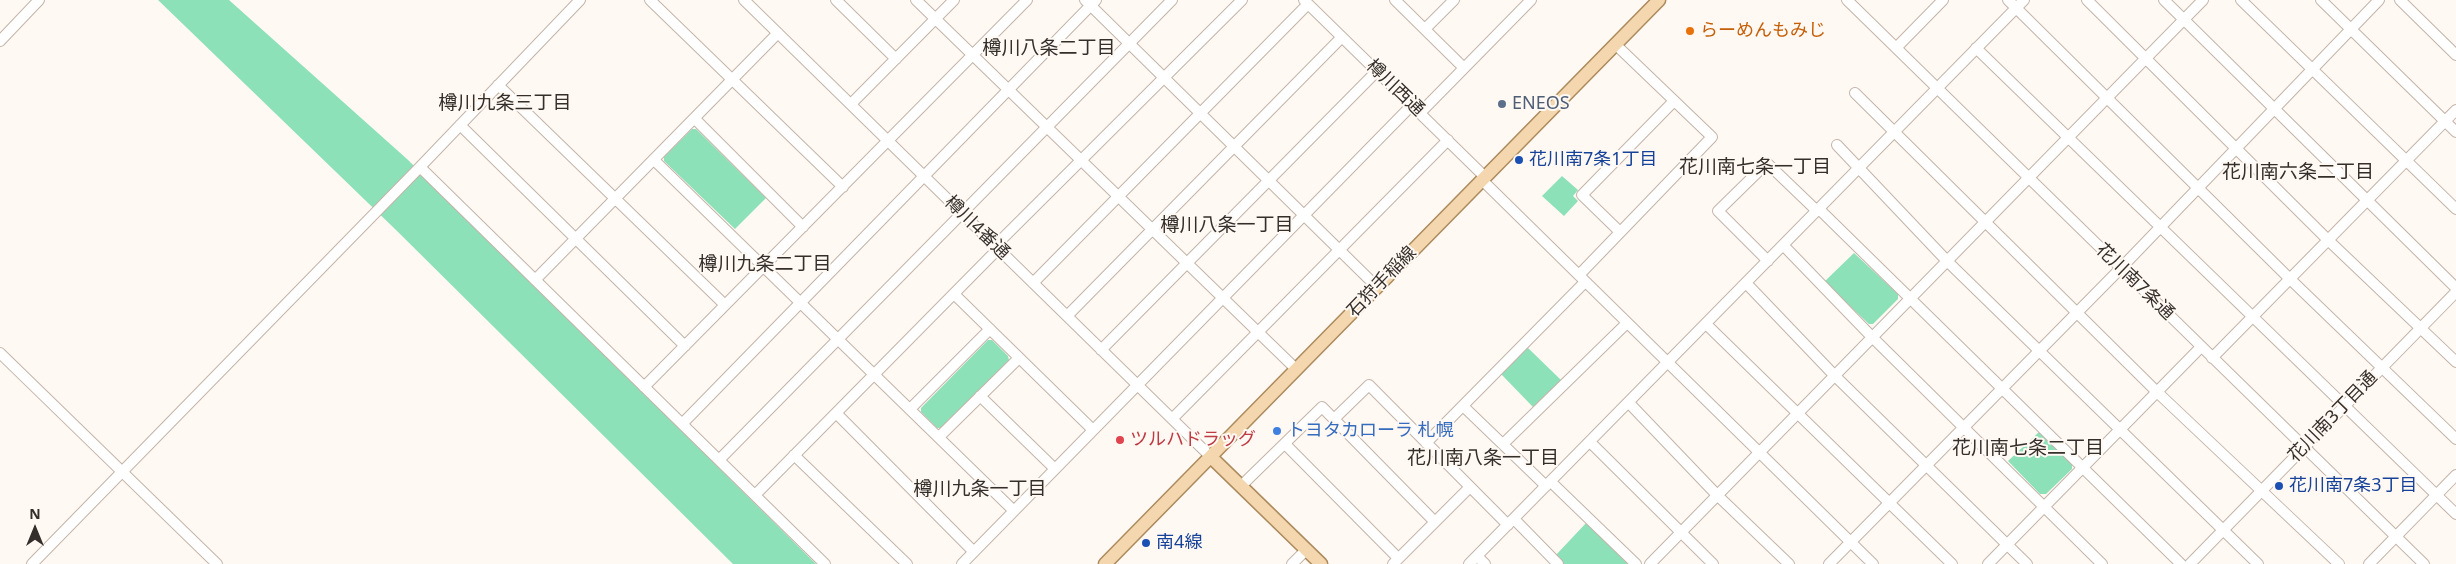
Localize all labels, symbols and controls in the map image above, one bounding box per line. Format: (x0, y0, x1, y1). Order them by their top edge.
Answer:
place label: らーめんもみじ (1700, 20, 1826, 42)
marker: らーめんもみじ (1684, 25, 1696, 37)
district label: 樽川八条二丁目 (983, 38, 1115, 60)
street label: 樽川西通 (1362, 55, 1428, 121)
district label: 樽川九条三丁目 (439, 93, 571, 115)
place label: ENEOS (1512, 93, 1570, 115)
marker: ENEOS (1496, 98, 1508, 110)
place label: 花川南7条1丁目 (1529, 149, 1658, 171)
marker: 花川南7条1丁目 (1513, 154, 1525, 166)
district label: 花川南七条一丁目 (1679, 157, 1831, 179)
district label: 花川南六条二丁目 (2222, 162, 2374, 184)
street label: 樽川4番通 (940, 192, 1014, 264)
district label: 樽川八条一丁目 (1161, 215, 1293, 237)
street label: 花川南7条通 (2091, 239, 2179, 325)
street label: 石狩手稲線 (1343, 242, 1421, 322)
district label: 樽川九条二丁目 (699, 254, 831, 276)
street label: 花川南3丁目通 (2284, 367, 2382, 467)
place label: トヨタカローラ 札幌 (1287, 420, 1454, 442)
marker: トヨタカローラ 札幌 (1271, 425, 1283, 437)
place label: ツルハドラッグ (1130, 429, 1256, 451)
marker: ツルハドラッグ (1114, 434, 1126, 446)
district label: 花川南七条二丁目 (1952, 438, 2104, 460)
district label: 花川南八条一丁目 (1407, 448, 1559, 470)
place label: 花川南7条3丁目 (2289, 475, 2418, 497)
district label: 樽川九条一丁目 (914, 479, 1046, 501)
marker: 花川南7条3丁目 (2273, 480, 2285, 492)
north arrow (10, 504, 60, 554)
text: N (29, 504, 41, 523)
place label: 南4線 (1156, 532, 1202, 554)
marker: 南4線 (1140, 537, 1152, 549)

